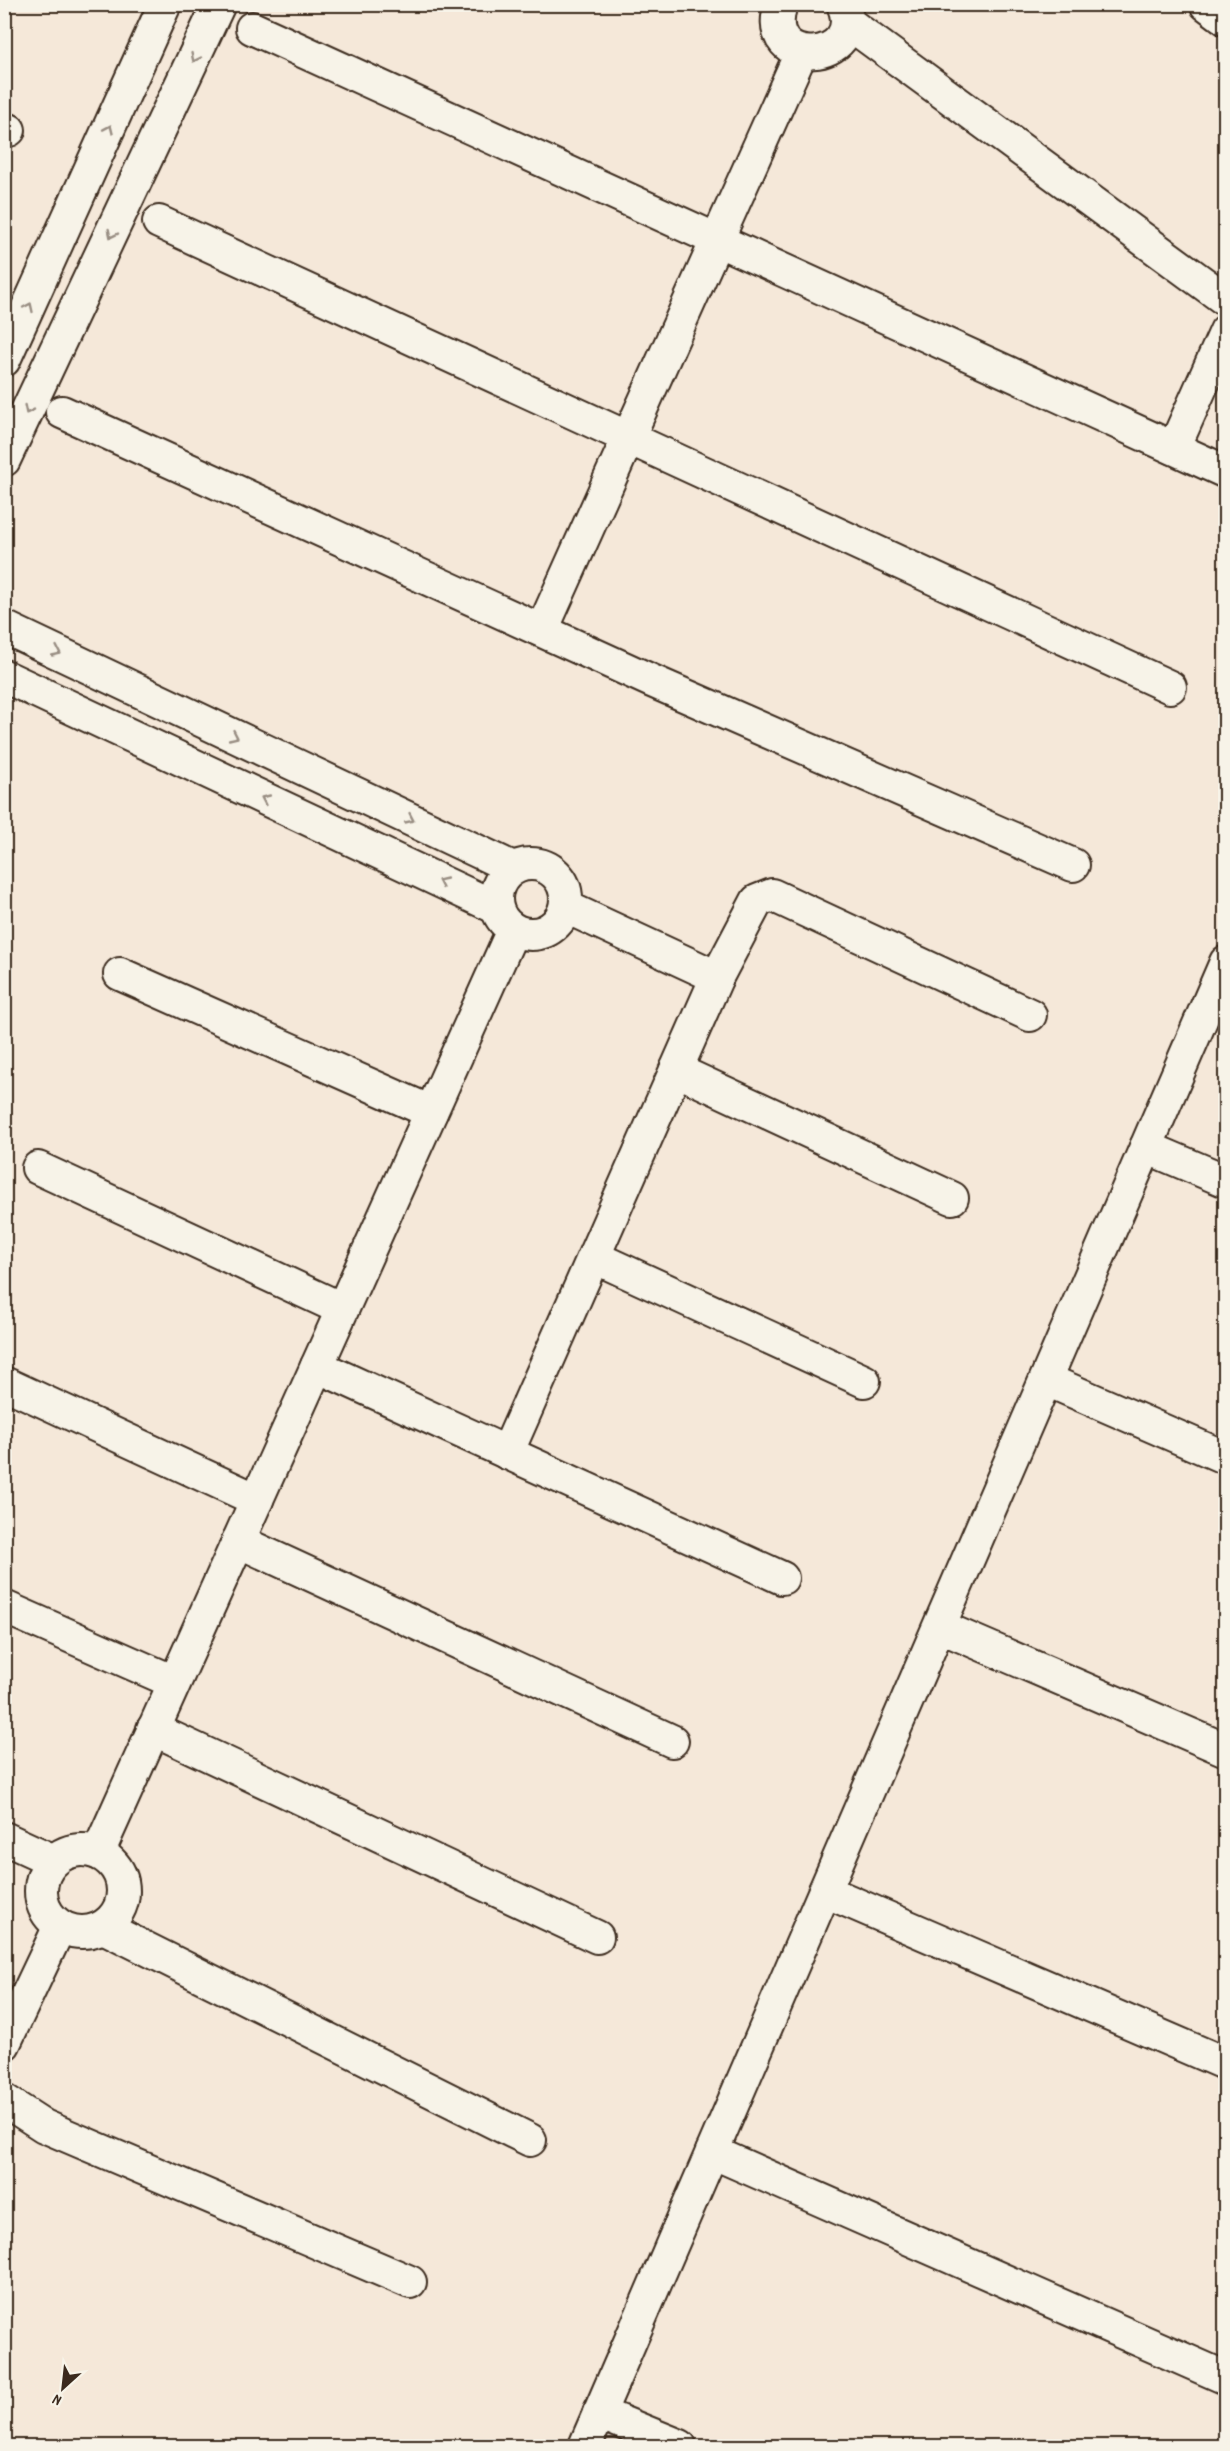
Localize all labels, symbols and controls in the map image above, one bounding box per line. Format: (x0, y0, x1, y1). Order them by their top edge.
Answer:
one-way arrow (190, 51, 202, 62)
one-way arrow (102, 125, 114, 136)
one-way arrow (108, 228, 120, 239)
one-way arrow (22, 303, 34, 314)
one-way arrow (24, 404, 36, 415)
one-way arrow (51, 645, 62, 657)
one-way arrow (227, 728, 238, 740)
one-way arrow (261, 795, 272, 807)
one-way arrow (403, 812, 414, 824)
one-way arrow (437, 878, 448, 890)
north arrow (33, 2358, 93, 2418)
text: N (48, 2387, 66, 2411)

